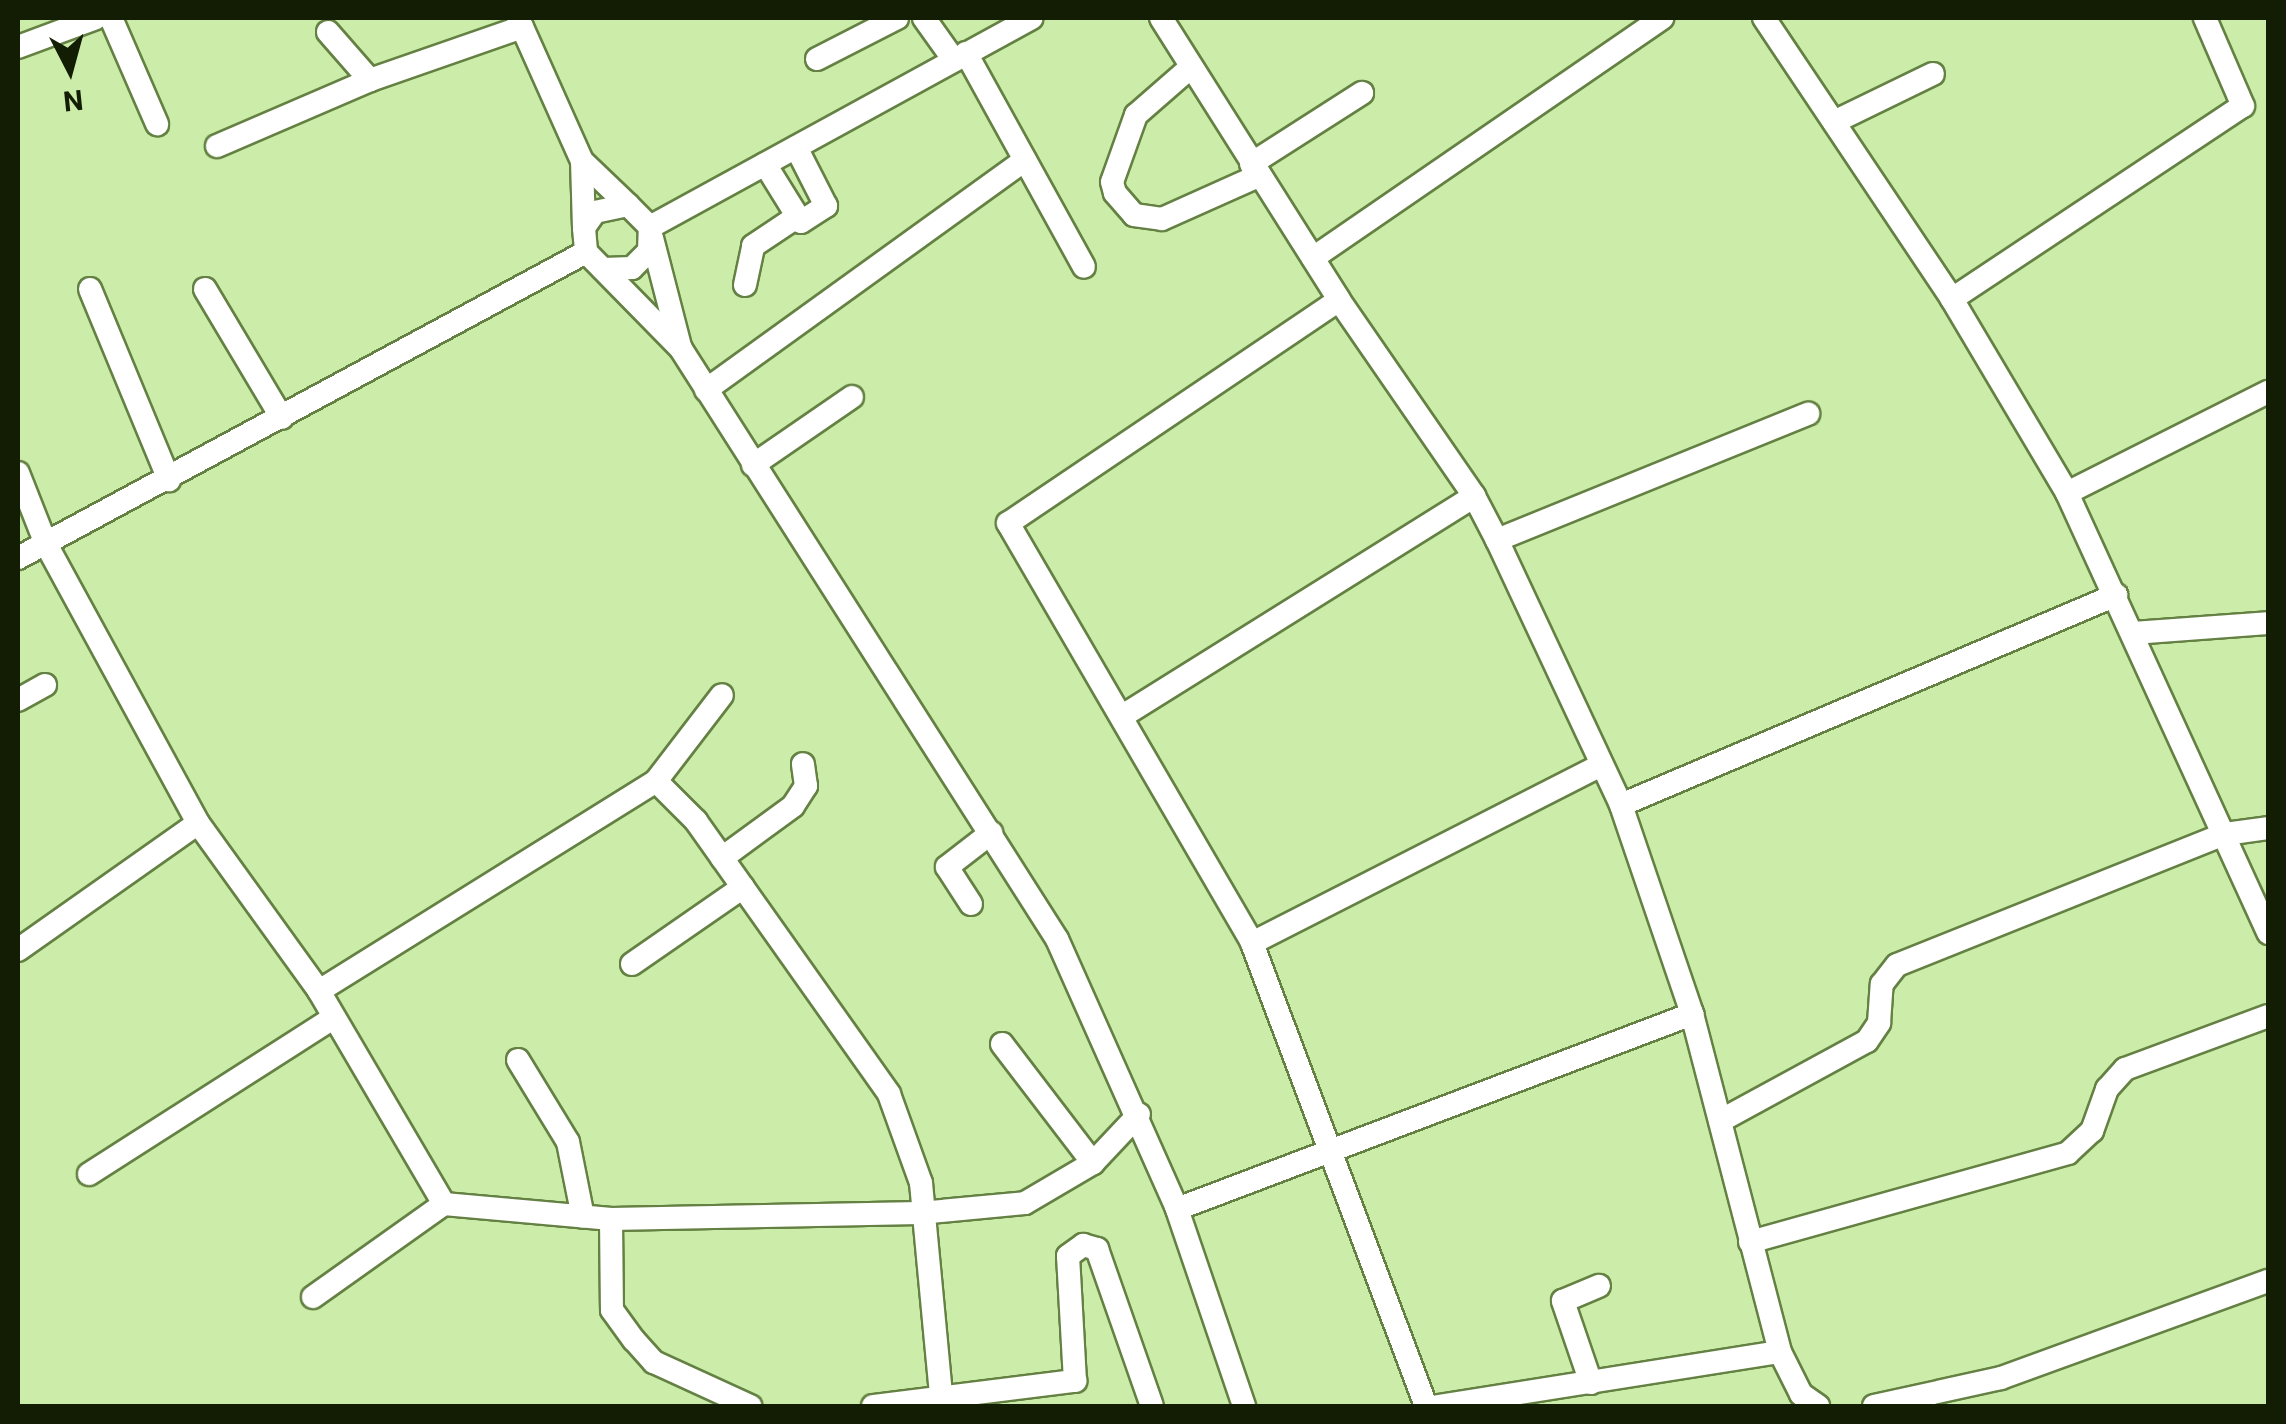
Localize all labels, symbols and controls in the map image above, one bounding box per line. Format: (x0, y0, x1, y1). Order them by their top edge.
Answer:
north arrow (20, 20, 120, 120)
text: N (62, 83, 85, 118)

